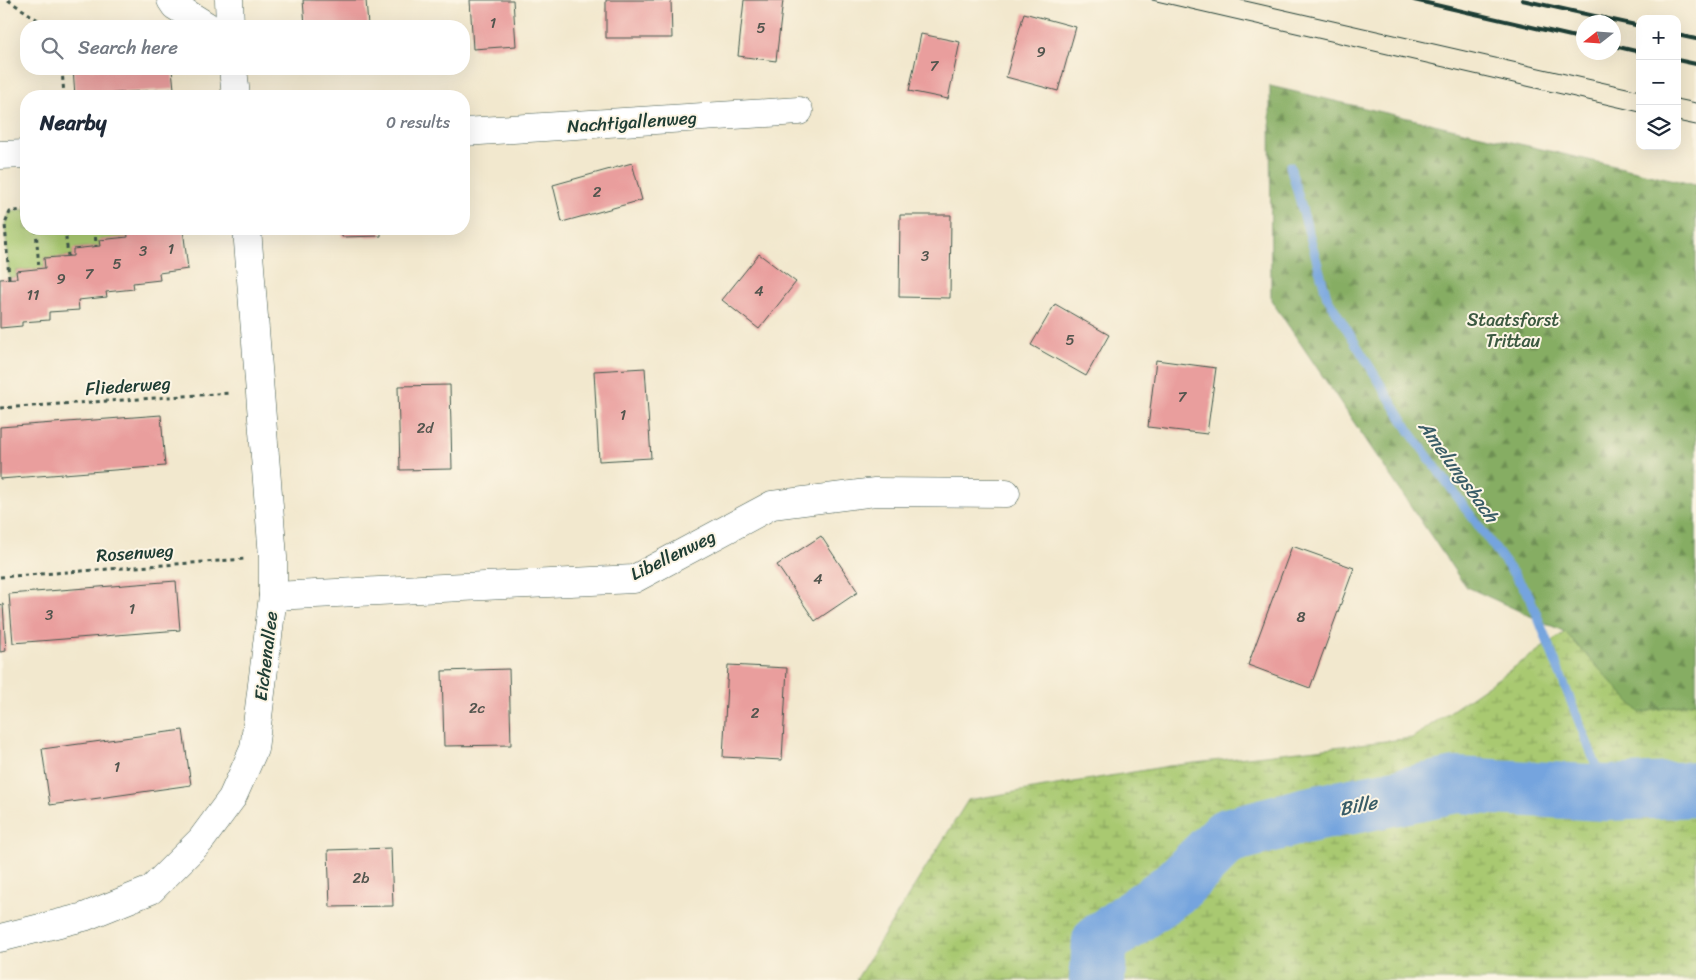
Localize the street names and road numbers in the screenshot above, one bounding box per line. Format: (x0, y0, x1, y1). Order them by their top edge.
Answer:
street label: Nachtigallenweg (566, 101, 698, 143)
street label: Fliederweg (84, 367, 172, 405)
street label: Libellenweg (625, 520, 721, 590)
street label: Rosenweg (95, 534, 175, 572)
street label: Eichenallee (245, 609, 287, 703)

